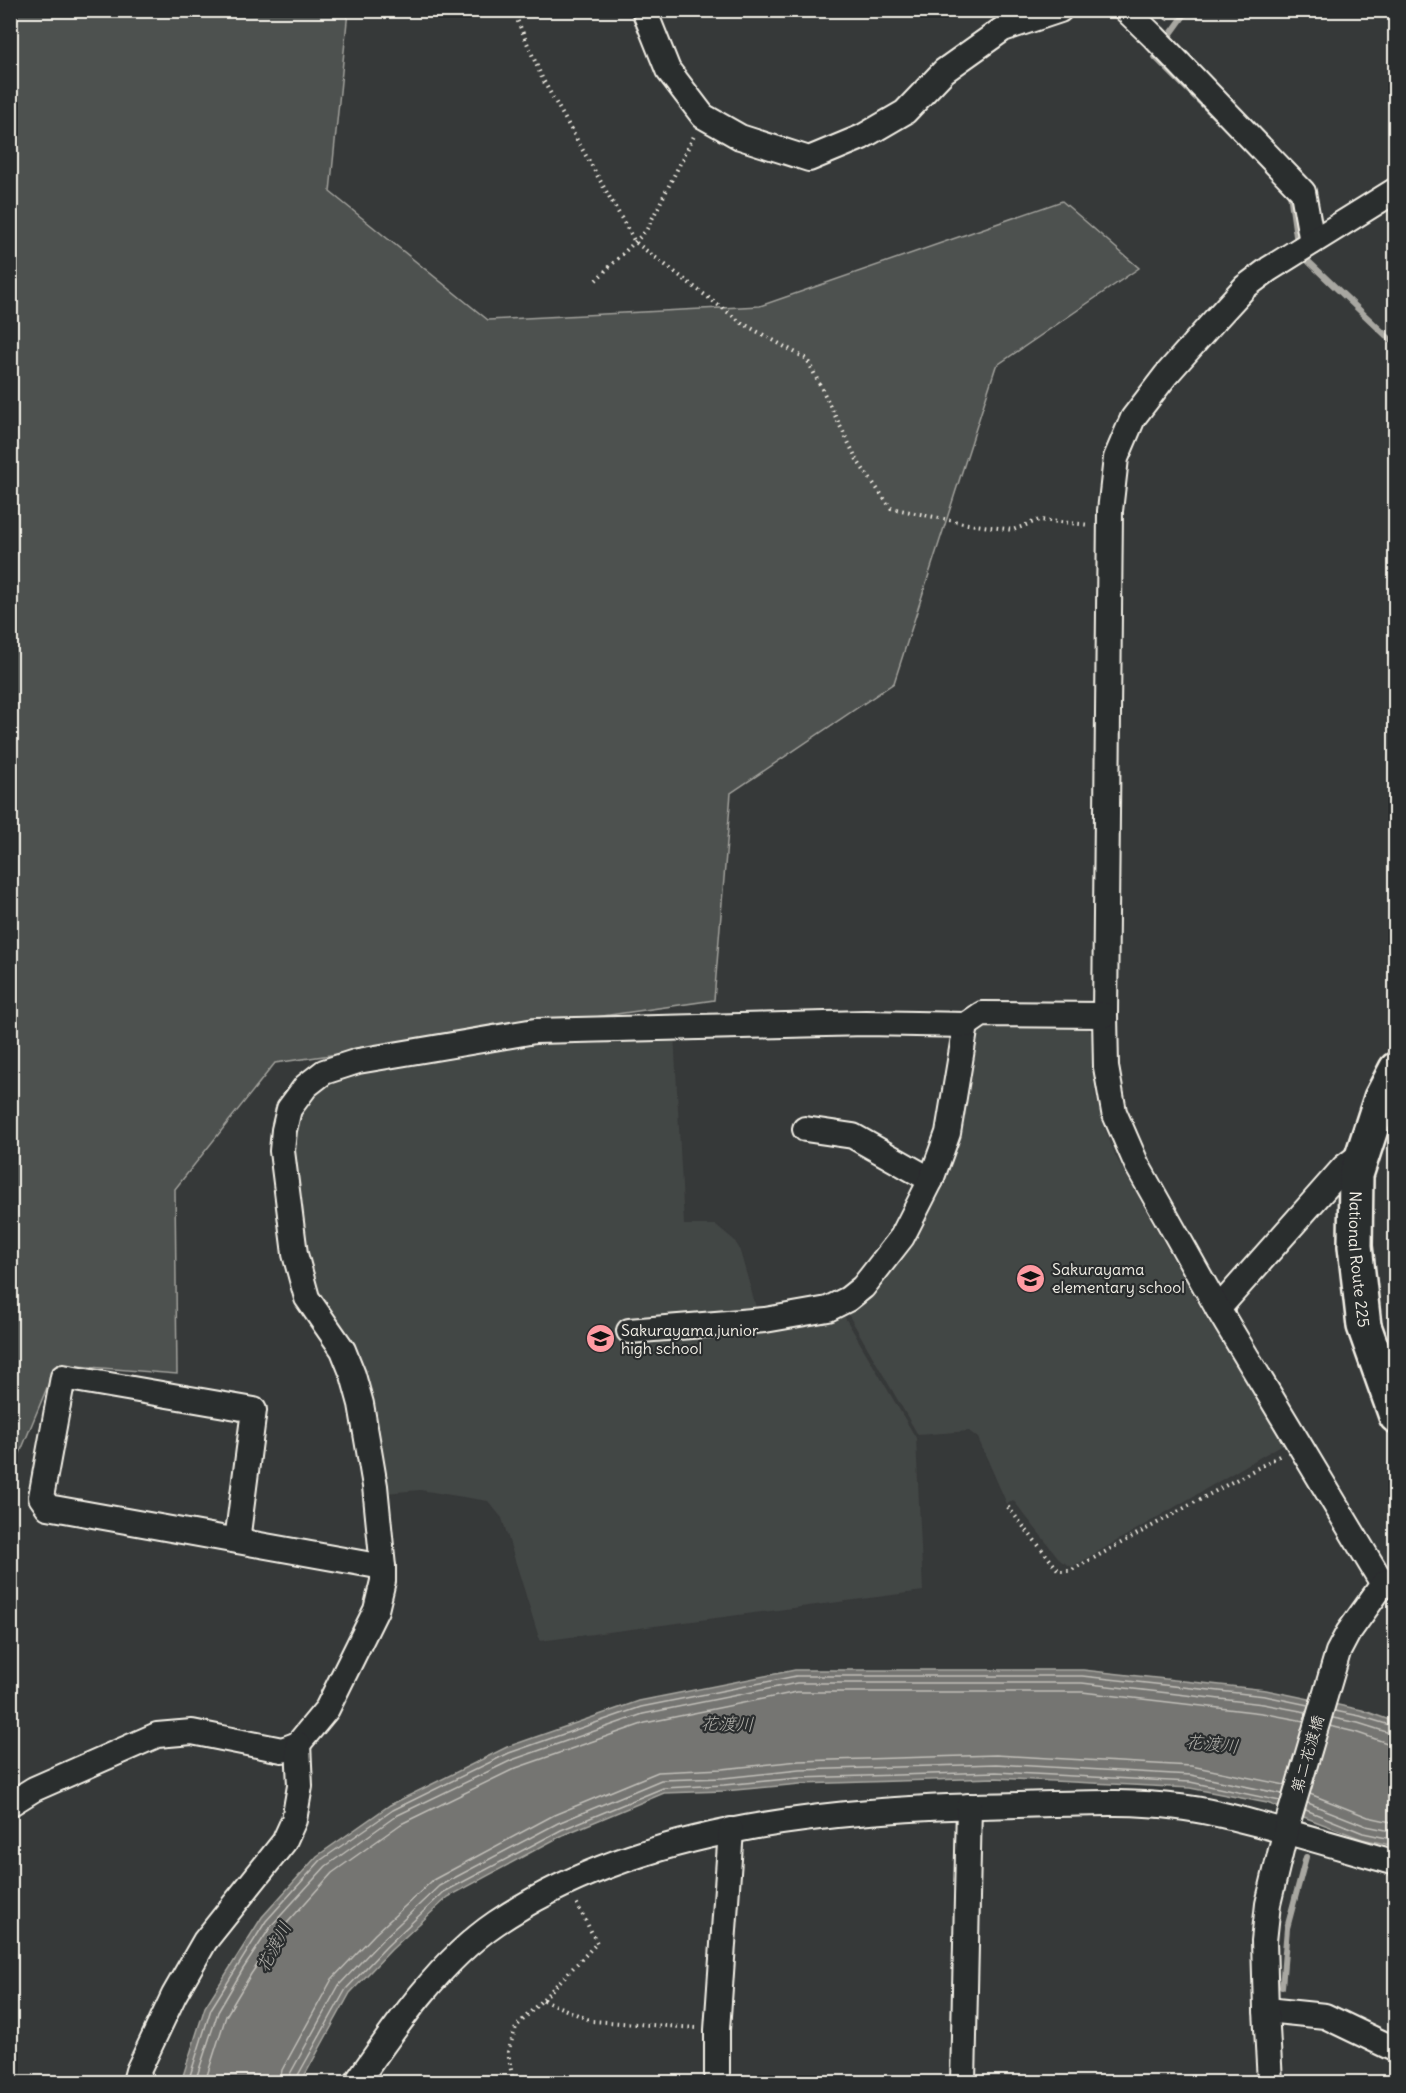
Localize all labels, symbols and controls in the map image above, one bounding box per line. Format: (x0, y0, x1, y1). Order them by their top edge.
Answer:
street label: National Route 225 (1345, 1191, 1374, 1328)
place label: Sakurayama elementary school (1052, 1259, 1185, 1297)
school or university icon: Sakurayama elementary school (1015, 1262, 1047, 1294)
place label: Sakurayama junior high school (621, 1320, 759, 1358)
school or university icon: Sakurayama junior high school (584, 1323, 616, 1355)
water label: 花渡川 (700, 1712, 754, 1735)
street label: 第二花渡橋 (1286, 1713, 1328, 1795)
water label: 花渡川 (1184, 1729, 1240, 1758)
water label: 花渡川 (251, 1918, 296, 1976)

